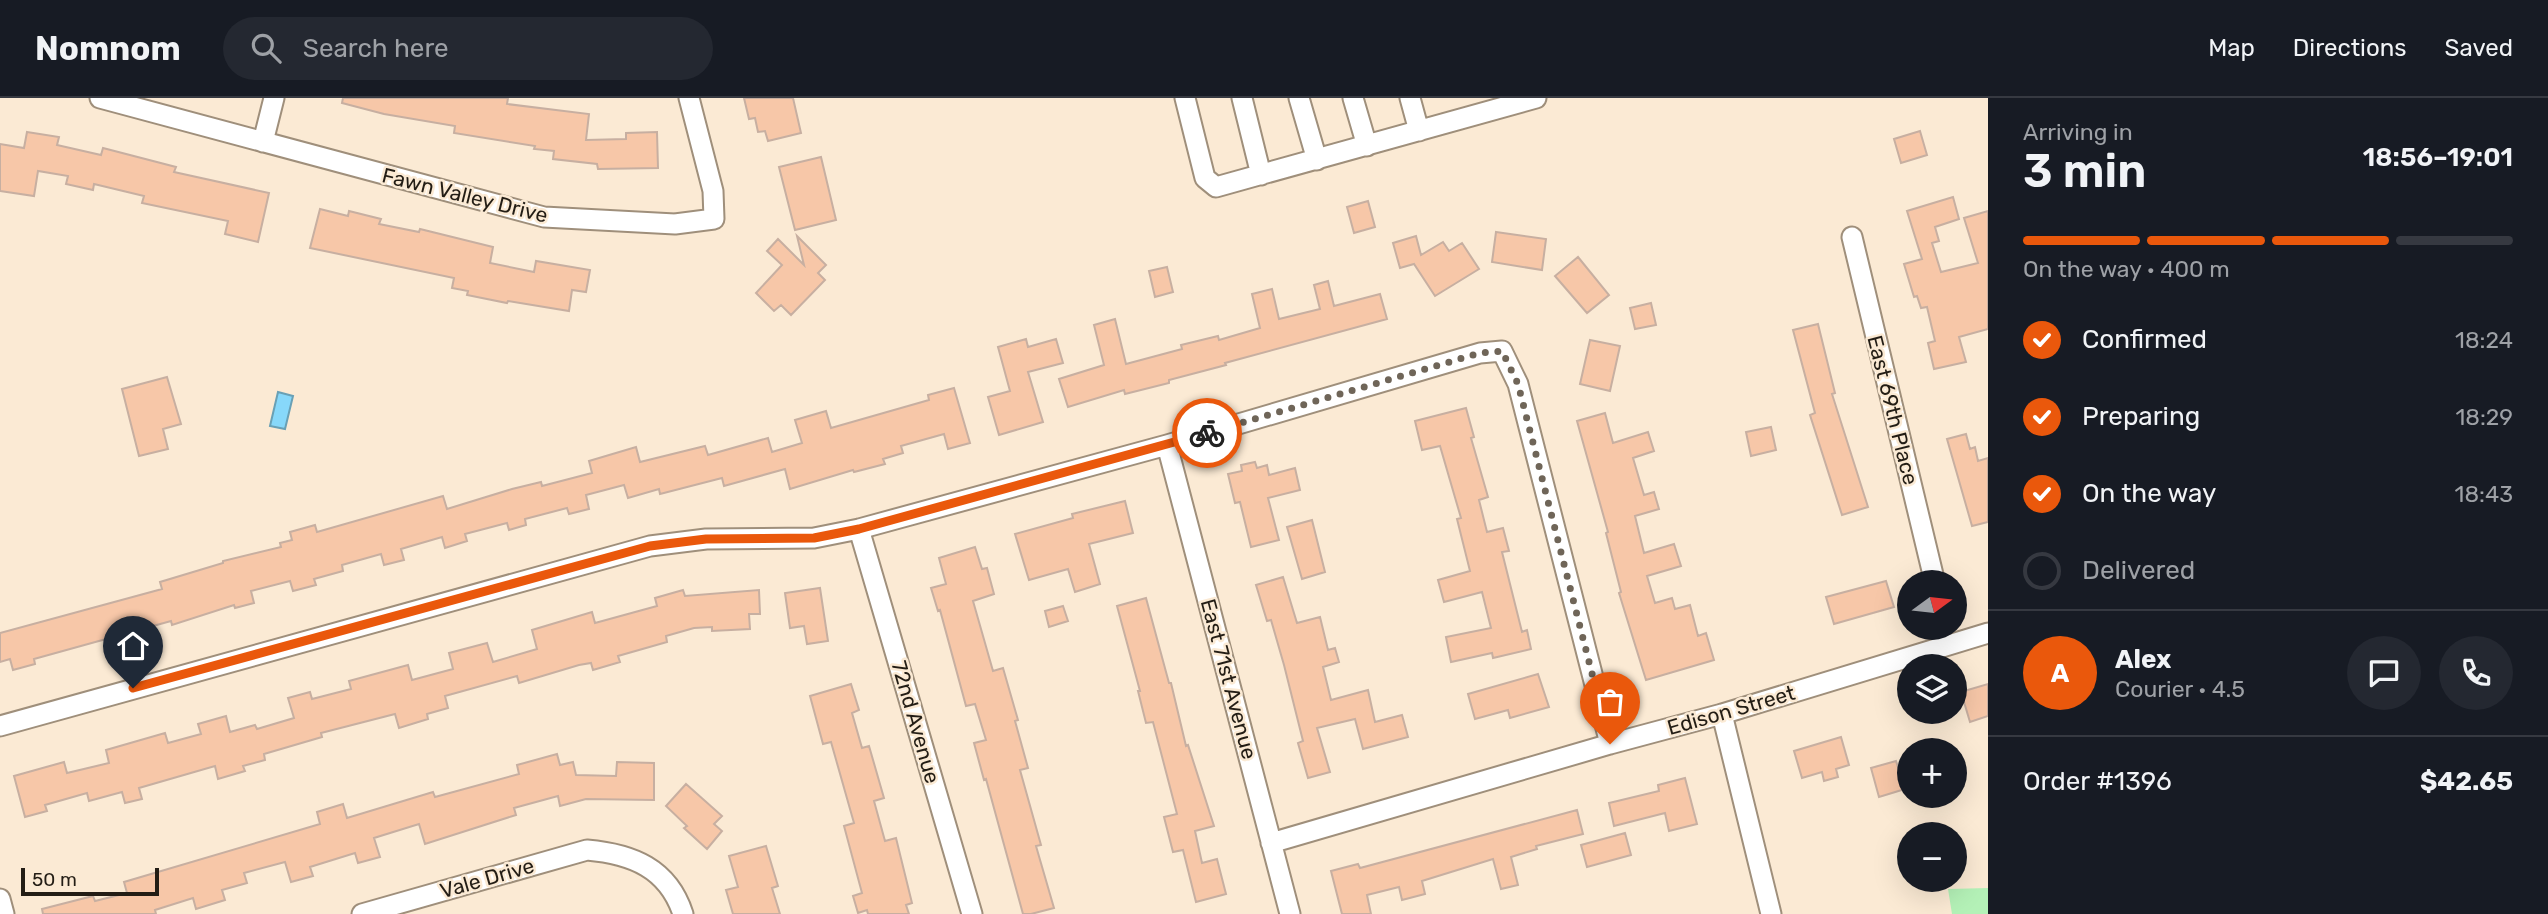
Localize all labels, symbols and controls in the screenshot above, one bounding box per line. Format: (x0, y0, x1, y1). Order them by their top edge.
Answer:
search box (223, 17, 713, 80)
text: Nomnom (35, 29, 181, 68)
icon: search (247, 29, 285, 67)
text: Search here (303, 33, 449, 64)
text: Map (2208, 34, 2255, 62)
text: Directions (2293, 34, 2406, 62)
text: Saved (2444, 34, 2513, 62)
text: Arriving in (2023, 118, 2133, 146)
text: 18:56–19:01 (2363, 142, 2513, 173)
text: 3 min (2023, 144, 2146, 199)
street label: Fawn Valley Drive (380, 162, 550, 228)
text: On the way · 400 m (2023, 255, 2230, 283)
icon: check (2023, 321, 2061, 359)
text: Confirmed (2082, 324, 2207, 355)
text: 18:24 (2455, 326, 2513, 354)
street label: East 69th Place (1862, 333, 1924, 487)
courier (1172, 398, 1242, 468)
icon: check (2023, 398, 2061, 436)
text: Preparing (2082, 401, 2200, 432)
text: 18:29 (2455, 403, 2513, 431)
icon: bike (1188, 414, 1226, 452)
icon: check (2023, 475, 2061, 513)
text: On the way (2082, 478, 2216, 509)
text: 18:43 (2455, 480, 2513, 508)
text: Delivered (2082, 555, 2195, 586)
north arrow (1897, 570, 1967, 640)
map controls (1897, 570, 1967, 892)
street label: East 71st Avenue (1196, 596, 1262, 762)
pin (103, 616, 163, 688)
icon: home (114, 627, 152, 665)
button: chat (2347, 636, 2421, 710)
button: phone (2439, 636, 2513, 710)
text: Alex (2115, 644, 2171, 675)
button: layers (1897, 654, 1967, 724)
street label: 72nd Avenue (887, 658, 945, 786)
text: A (2051, 658, 2069, 689)
pin (1580, 672, 1640, 744)
text: Courier · 4.5 (2115, 675, 2245, 703)
street label: Edison Street (1664, 680, 1798, 740)
icon: bag (1591, 683, 1629, 721)
button: + (1897, 738, 1967, 808)
text: Order #1396 (2023, 766, 2172, 797)
text: $42.65 (2420, 766, 2513, 797)
button: − (1897, 822, 1967, 892)
street label: Vale Drive (437, 853, 537, 903)
scale bar (21, 865, 159, 897)
text: 50 m (32, 868, 77, 891)

